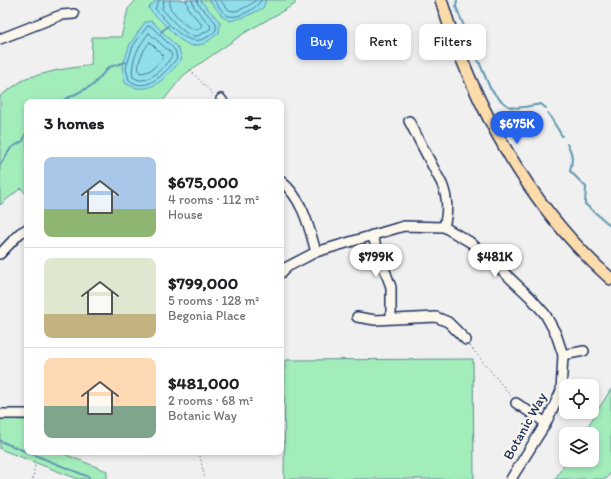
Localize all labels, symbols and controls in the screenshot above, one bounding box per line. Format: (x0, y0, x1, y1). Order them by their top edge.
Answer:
chip: Buy (296, 24, 347, 60)
chip: Rent (355, 24, 411, 60)
chip: Filters (419, 24, 486, 60)
pin: $675K (489, 111, 545, 145)
icon: filters (242, 112, 264, 134)
text: 3 homes (44, 113, 104, 133)
text: $675K (499, 116, 535, 131)
text: $675,000 (168, 172, 238, 192)
icon: home (76, 173, 124, 221)
text: 4 rooms · 112 m² (168, 192, 259, 207)
text: House (168, 207, 203, 222)
pin: $799K (348, 244, 404, 278)
pin: $481K (467, 244, 523, 278)
text: $799K (359, 249, 393, 264)
text: $481K (477, 249, 513, 264)
text: $799,000 (168, 273, 238, 293)
icon: home (76, 274, 124, 322)
text: 5 rooms · 128 m² (168, 293, 259, 308)
text: Begonia Place (168, 308, 246, 323)
text: $481,000 (168, 373, 240, 393)
icon: home (76, 374, 124, 422)
map controls (559, 379, 599, 467)
button: locate (559, 379, 599, 419)
street label: Botanic Way (500, 389, 551, 463)
text: 2 rooms · 68 m² (168, 393, 253, 408)
text: Botanic Way (168, 408, 237, 423)
button: layers (559, 427, 599, 467)

